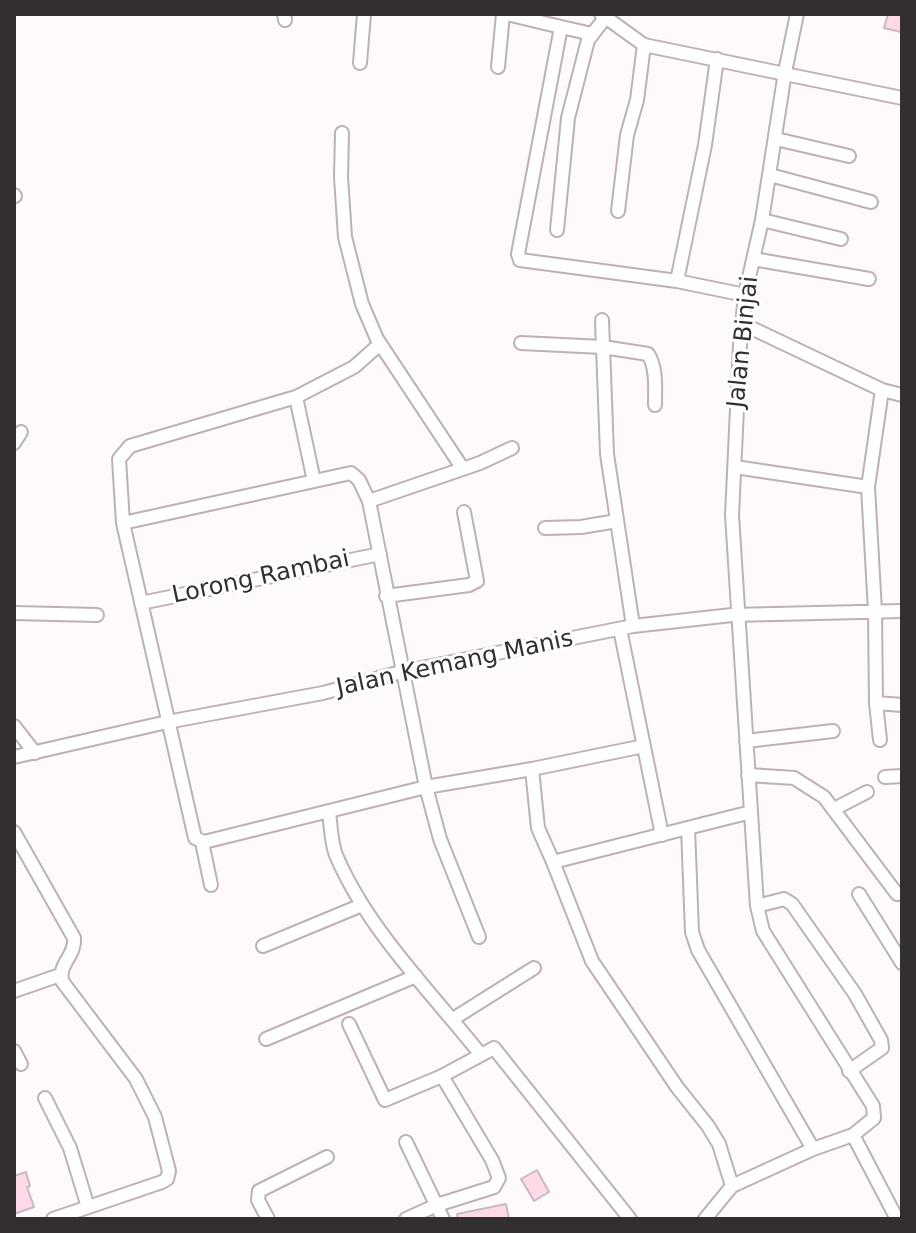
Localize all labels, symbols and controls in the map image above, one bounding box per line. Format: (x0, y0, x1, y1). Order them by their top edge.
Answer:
street label: Jalan Binjai (723, 275, 765, 409)
street label: Lorong Rambai (170, 545, 352, 611)
street label: Jalan Kemang Manis (334, 625, 576, 703)

